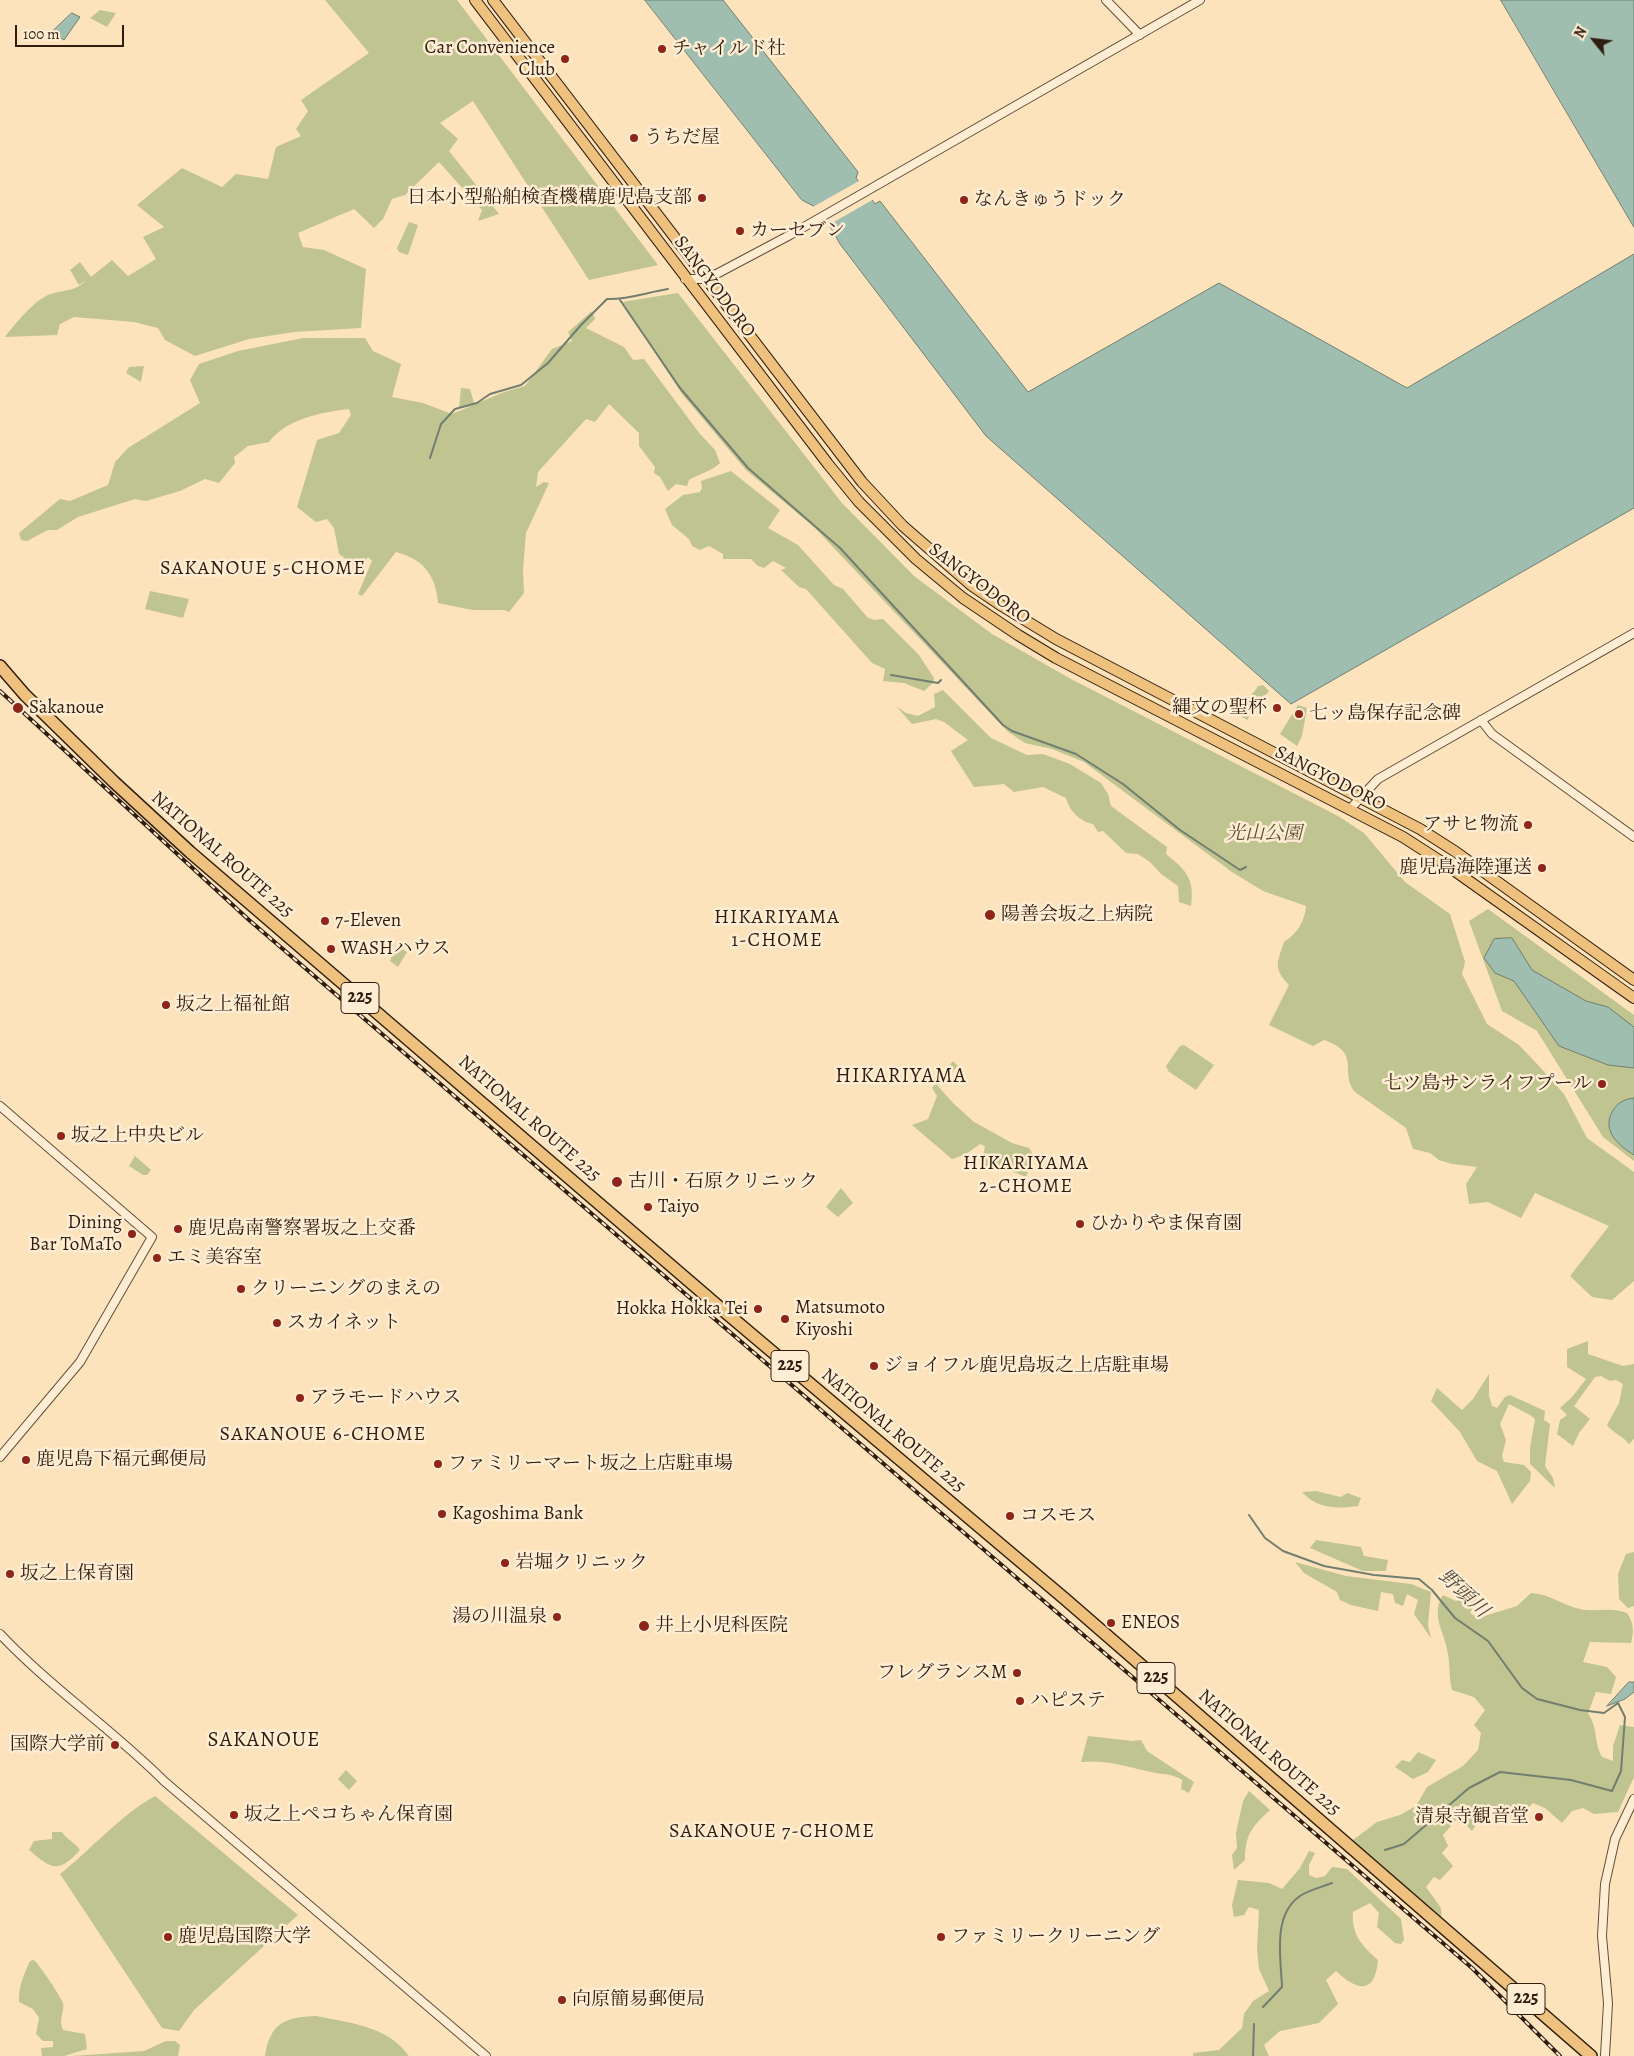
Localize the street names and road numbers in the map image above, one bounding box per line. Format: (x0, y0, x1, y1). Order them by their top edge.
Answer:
street label: SANGYODORO (668, 232, 760, 342)
street label: SANGYODORO (924, 538, 1034, 630)
street label: SANGYODORO (1271, 741, 1389, 817)
street label: NATIONAL ROUTE 225 (146, 787, 298, 923)
road number: 225 (341, 982, 379, 1014)
street label: NATIONAL ROUTE 225 (453, 1051, 605, 1187)
road number: 225 (771, 1350, 809, 1382)
street label: NATIONAL ROUTE 225 (816, 1364, 970, 1498)
road number: 225 (1137, 1662, 1175, 1694)
street label: NATIONAL ROUTE 225 (1193, 1685, 1345, 1821)
road number: 225 (1507, 1984, 1545, 2015)

